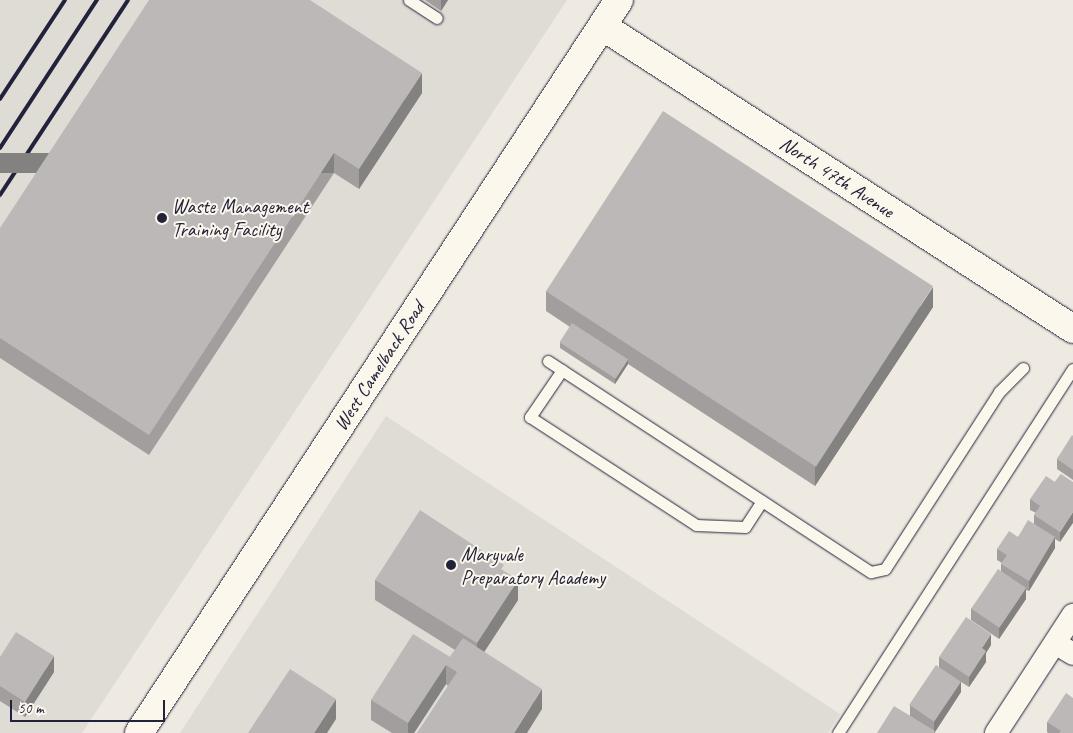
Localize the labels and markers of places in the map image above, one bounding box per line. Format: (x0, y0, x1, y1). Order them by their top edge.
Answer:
place label: Waste Management Training Facility (172, 195, 307, 242)
marker: Waste Management Training Facility (156, 212, 168, 224)
place label: Maryvale Preparatory Academy (461, 542, 606, 589)
marker: Maryvale Preparatory Academy (445, 559, 457, 571)

